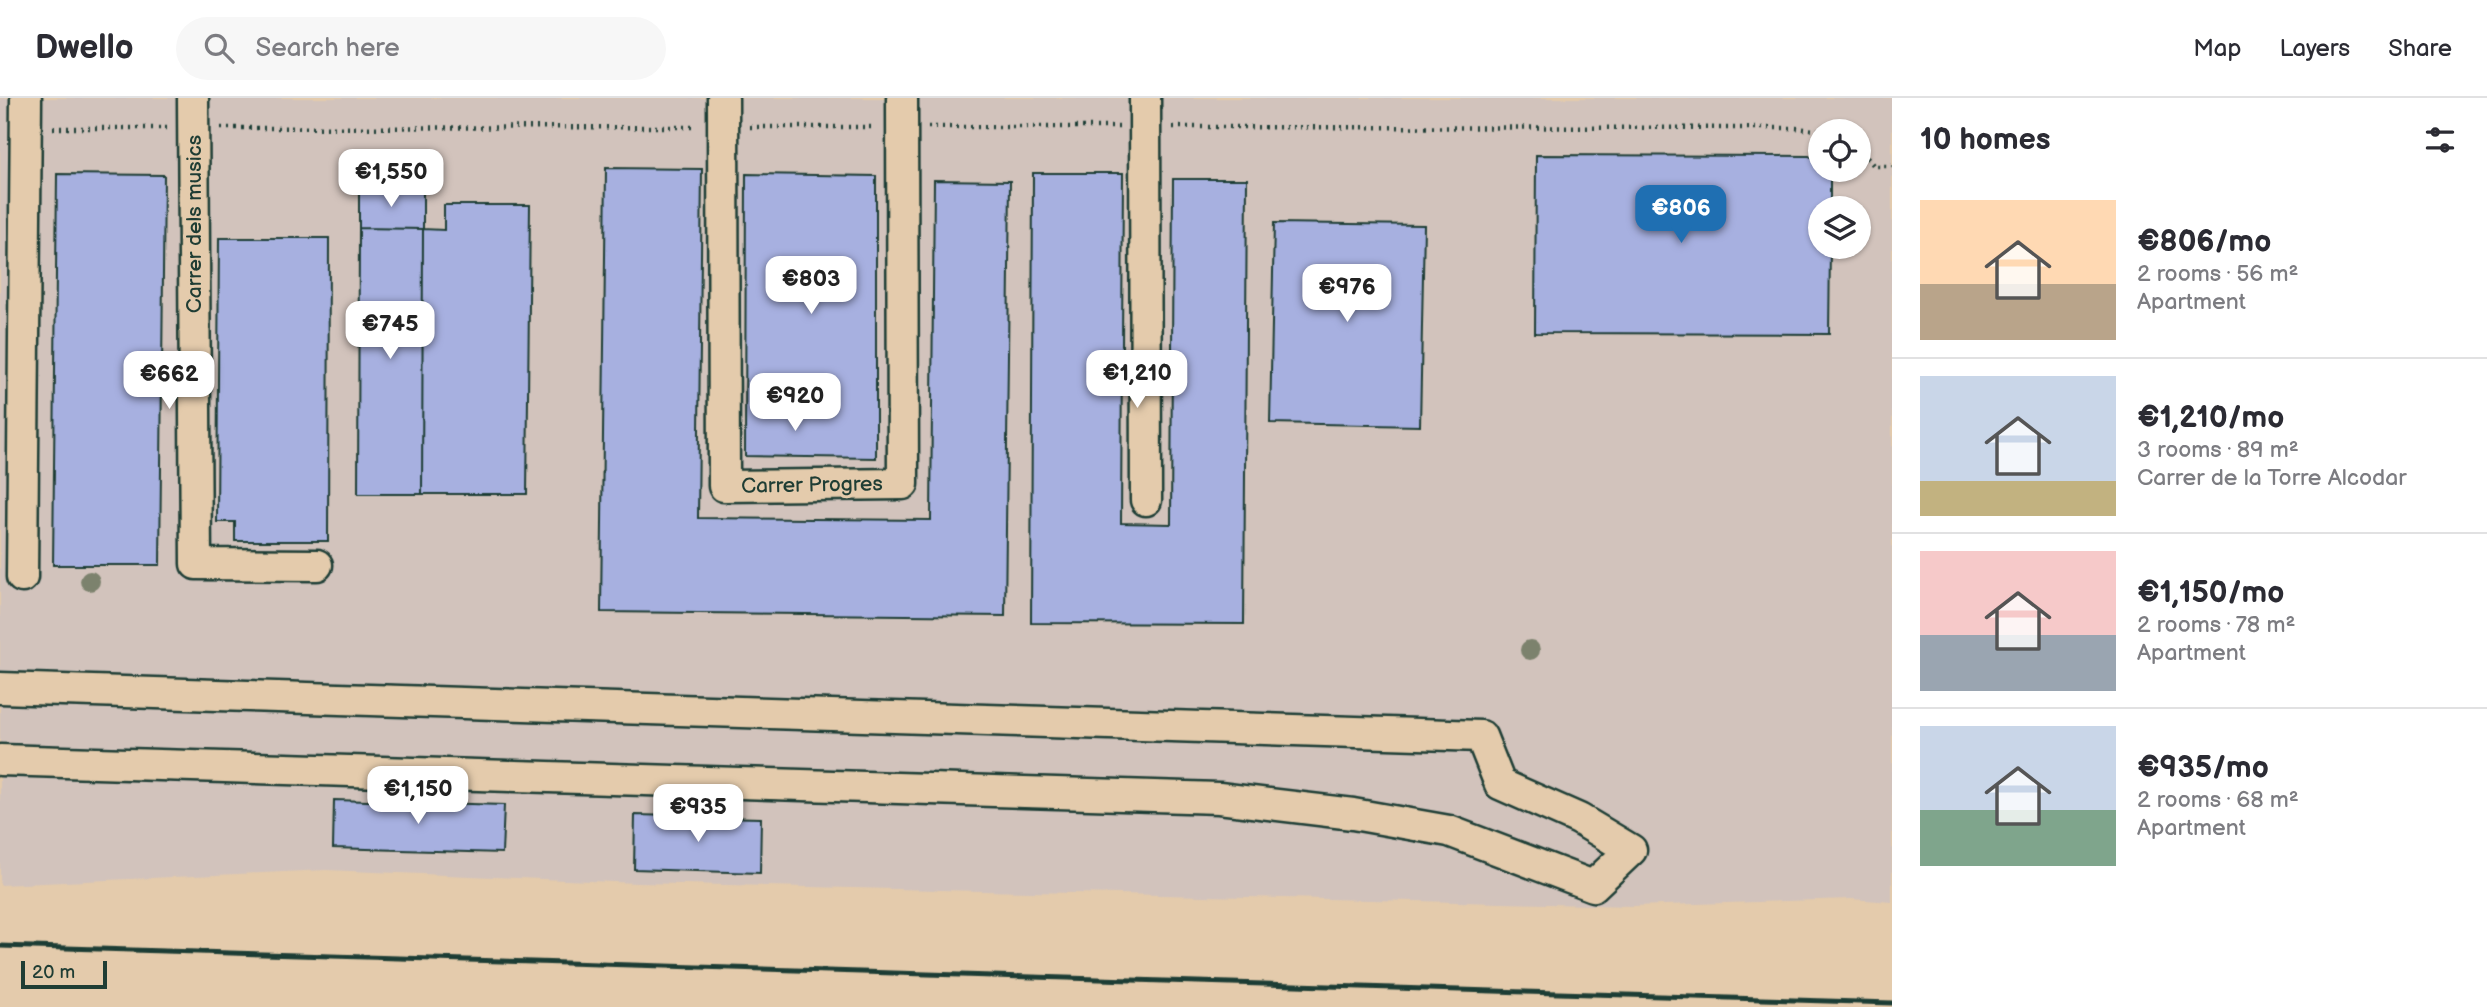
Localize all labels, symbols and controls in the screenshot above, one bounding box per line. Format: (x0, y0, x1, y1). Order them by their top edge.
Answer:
search box (176, 17, 666, 80)
text: Dwello (35, 28, 134, 68)
icon: search (200, 29, 238, 67)
text: Search here (256, 33, 400, 64)
text: Map (2193, 34, 2241, 63)
text: Layers (2279, 34, 2350, 63)
text: Share (2388, 34, 2452, 63)
map controls (1808, 119, 1871, 259)
button: locate (1808, 119, 1871, 182)
icon: filters (2421, 121, 2459, 159)
text: 10 homes (1920, 122, 2051, 158)
street label: Carrer dels musics (182, 135, 207, 313)
pin: €1,550 (334, 150, 448, 209)
text: €1,550 (354, 158, 428, 186)
pin: €806 (1640, 186, 1722, 245)
text: €806 (1651, 194, 1711, 222)
button: layers (1808, 196, 1871, 259)
text: €806/mo (2137, 224, 2271, 260)
icon: home (1976, 228, 2060, 312)
pin: €803 (770, 256, 852, 316)
text: 2 rooms · 56 m² (2137, 260, 2299, 288)
pin: €976 (1306, 264, 1388, 324)
text: €803 (782, 265, 840, 293)
text: €976 (1318, 273, 1376, 301)
text: Apartment (2137, 288, 2246, 316)
pin: €745 (349, 302, 431, 361)
text: €745 (362, 310, 418, 338)
pin: €1,210 (1080, 350, 1194, 410)
pin: €662 (128, 352, 210, 411)
text: €1,210 (1102, 359, 1172, 387)
text: €662 (140, 360, 199, 388)
pin: €920 (754, 374, 836, 433)
text: €920 (766, 382, 824, 410)
text: €1,210/mo (2137, 400, 2284, 436)
icon: home (1976, 404, 2060, 488)
text: 3 rooms · 89 m² (2137, 436, 2299, 464)
text: Carrer de la Torre Alcodar (2137, 464, 2407, 492)
street label: Carrer Progres (741, 471, 883, 499)
text: €1,150/mo (2137, 575, 2284, 611)
icon: home (1976, 579, 2060, 663)
text: 2 rooms · 78 m² (2137, 611, 2295, 639)
text: Apartment (2137, 639, 2246, 667)
text: €935/mo (2137, 750, 2269, 786)
icon: home (1976, 754, 2060, 838)
pin: €1,150 (361, 766, 475, 826)
text: €1,150 (383, 775, 453, 803)
pin: €935 (657, 784, 739, 844)
text: 2 rooms · 68 m² (2137, 786, 2299, 814)
text: €935 (669, 793, 727, 821)
text: Apartment (2137, 814, 2246, 842)
scale bar (21, 958, 107, 990)
text: 20 m (32, 961, 75, 984)

